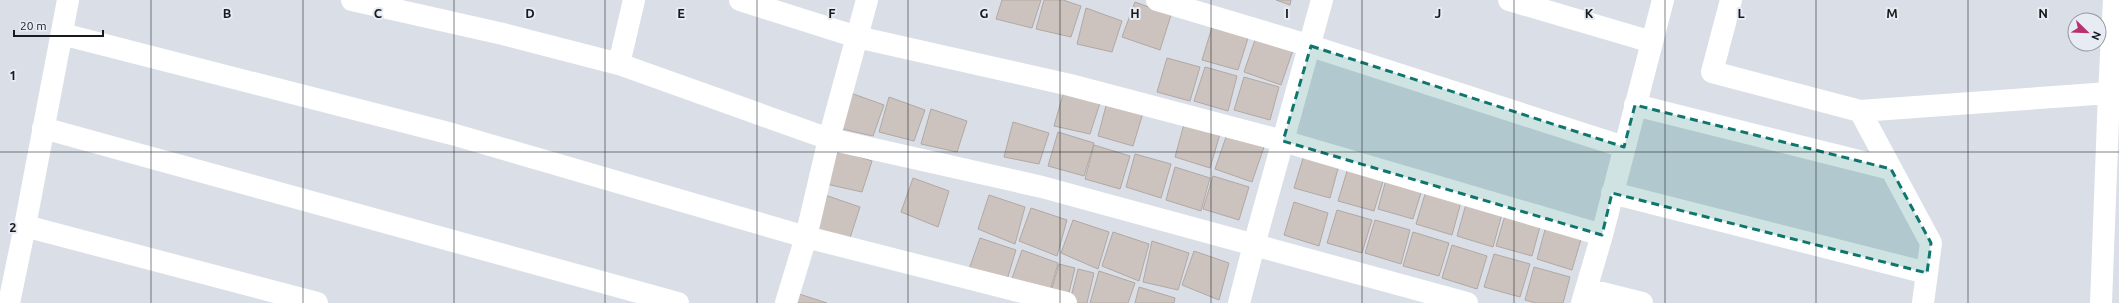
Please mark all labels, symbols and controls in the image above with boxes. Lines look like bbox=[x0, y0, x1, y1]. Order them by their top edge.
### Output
text: B bbox=[223, 6, 232, 20]
text: C bbox=[374, 6, 383, 20]
text: D bbox=[525, 6, 535, 20]
text: E bbox=[677, 6, 685, 20]
text: F bbox=[828, 6, 836, 20]
text: G bbox=[980, 6, 989, 20]
text: H bbox=[1130, 6, 1140, 20]
text: I bbox=[1285, 6, 1289, 20]
text: J bbox=[1435, 6, 1441, 20]
text: K bbox=[1585, 6, 1594, 20]
text: L bbox=[1737, 6, 1745, 20]
text: M bbox=[1886, 6, 1898, 20]
text: N bbox=[2038, 6, 2048, 20]
scale bar bbox=[14, 12, 103, 38]
north arrow bbox=[2067, 12, 2107, 52]
text: 20 m bbox=[20, 19, 47, 32]
text: N bbox=[2089, 30, 2103, 42]
text: 1 bbox=[9, 68, 17, 82]
text: 2 bbox=[9, 220, 17, 234]

